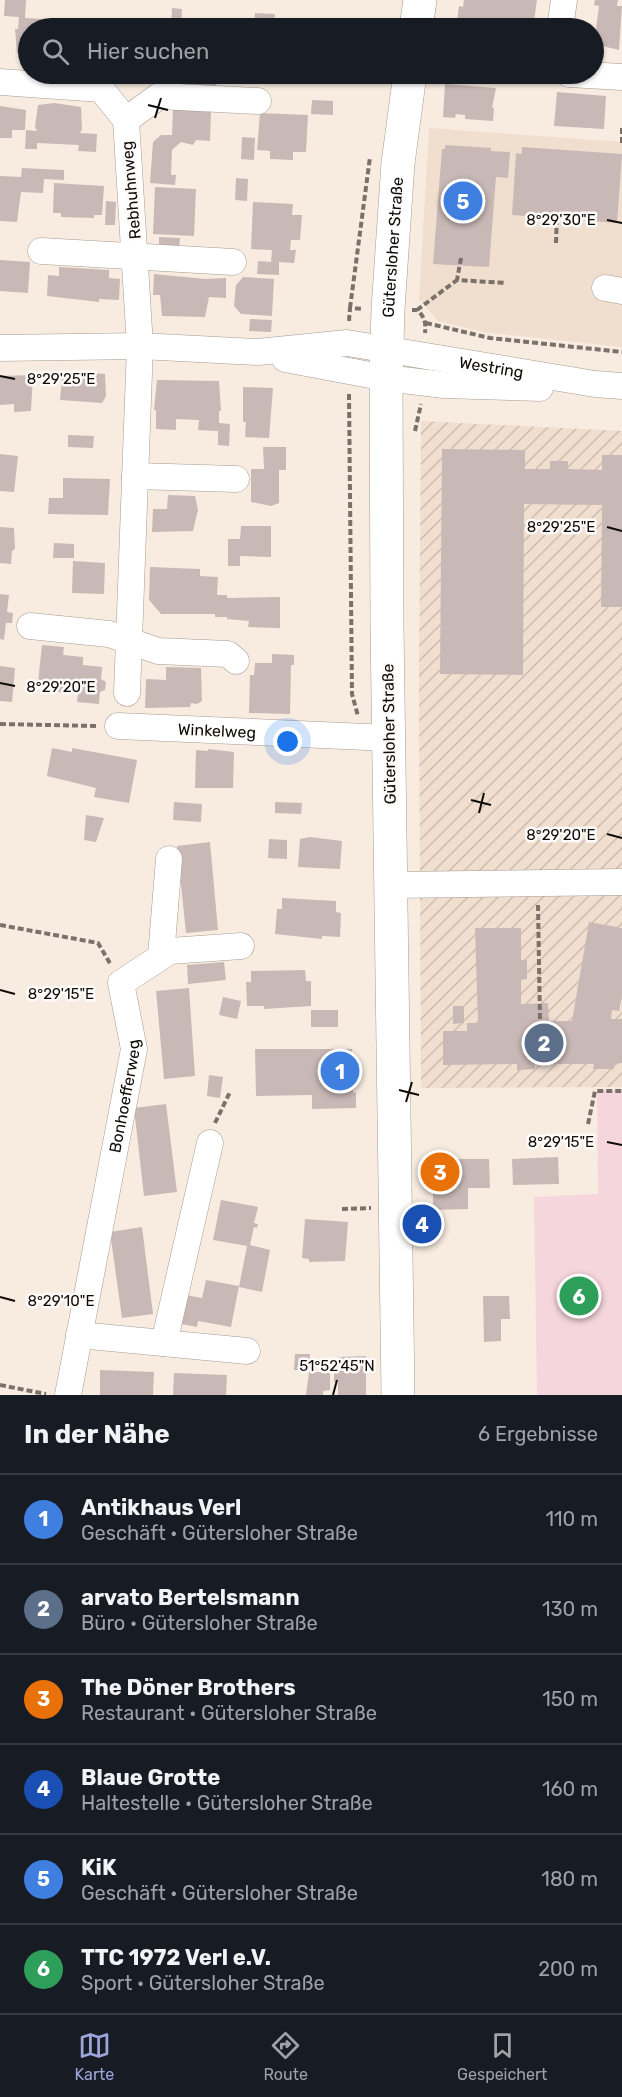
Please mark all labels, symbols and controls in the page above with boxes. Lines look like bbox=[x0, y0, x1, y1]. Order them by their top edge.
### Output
search box bbox=[18, 18, 604, 84]
icon: search bbox=[39, 35, 72, 68]
text: Hier suchen bbox=[87, 38, 209, 65]
street label: Rebhuhnweg bbox=[117, 140, 145, 240]
street label: Gütersloher Straße bbox=[378, 176, 407, 318]
pin: 5 bbox=[444, 178, 482, 224]
text: 8°29'30"E bbox=[526, 211, 596, 229]
street label: Westring bbox=[458, 352, 525, 382]
text: 8°29'25"E bbox=[27, 370, 95, 388]
text: 8°29'25"E bbox=[527, 518, 595, 536]
street label: Gütersloher Straße bbox=[378, 663, 400, 805]
text: 8°29'20"E bbox=[26, 678, 96, 696]
street label: Winkelweg bbox=[177, 719, 256, 742]
your location bbox=[273, 727, 302, 756]
text: 8°29'20"E bbox=[526, 826, 596, 844]
text: 8°29'15"E bbox=[28, 985, 94, 1003]
pin: 2 bbox=[524, 1020, 564, 1066]
street label: Bonhoefferweg bbox=[105, 1038, 143, 1154]
pin: 1 bbox=[320, 1048, 360, 1094]
text: 8°29'15"E bbox=[528, 1133, 594, 1151]
pin: 3 bbox=[420, 1150, 460, 1194]
pin: 4 bbox=[402, 1202, 442, 1246]
pin: 6 bbox=[560, 1274, 598, 1318]
text: 8°29'10"E bbox=[28, 1292, 94, 1310]
text: 51°52'45"N bbox=[299, 1357, 375, 1375]
text: In der Nähe bbox=[24, 1419, 170, 1450]
text: 6 Ergebnisse bbox=[478, 1422, 598, 1446]
text: Antikhaus Verl bbox=[81, 1494, 241, 1521]
text: 1 bbox=[39, 1507, 48, 1531]
text: 110 m bbox=[546, 1507, 598, 1531]
text: Geschäft · Gütersloher Straße bbox=[81, 1521, 358, 1545]
text: arvato Bertelsmann bbox=[81, 1584, 300, 1611]
text: 2 bbox=[37, 1597, 50, 1621]
text: 130 m bbox=[542, 1597, 598, 1621]
text: Büro · Gütersloher Straße bbox=[81, 1611, 318, 1635]
text: The Döner Brothers bbox=[81, 1674, 296, 1701]
text: 3 bbox=[37, 1687, 50, 1711]
text: 150 m bbox=[542, 1687, 598, 1711]
text: Restaurant · Gütersloher Straße bbox=[81, 1701, 377, 1725]
text: Blaue Grotte bbox=[81, 1764, 220, 1791]
text: 4 bbox=[37, 1777, 50, 1801]
text: 160 m bbox=[542, 1777, 598, 1801]
text: Haltestelle · Gütersloher Straße bbox=[81, 1791, 373, 1815]
text: KiK bbox=[81, 1854, 116, 1881]
text: 5 bbox=[37, 1867, 50, 1891]
text: 180 m bbox=[541, 1867, 598, 1891]
text: Geschäft · Gütersloher Straße bbox=[81, 1881, 358, 1905]
text: TTC 1972 Verl e.V. bbox=[81, 1944, 271, 1971]
text: 6 bbox=[37, 1957, 50, 1981]
text: 200 m bbox=[538, 1957, 598, 1981]
text: Sport · Gütersloher Straße bbox=[81, 1971, 325, 1995]
tab: Karte bbox=[75, 2029, 114, 2084]
tab: Route bbox=[263, 2029, 308, 2084]
tab: Gespeichert bbox=[457, 2029, 547, 2084]

